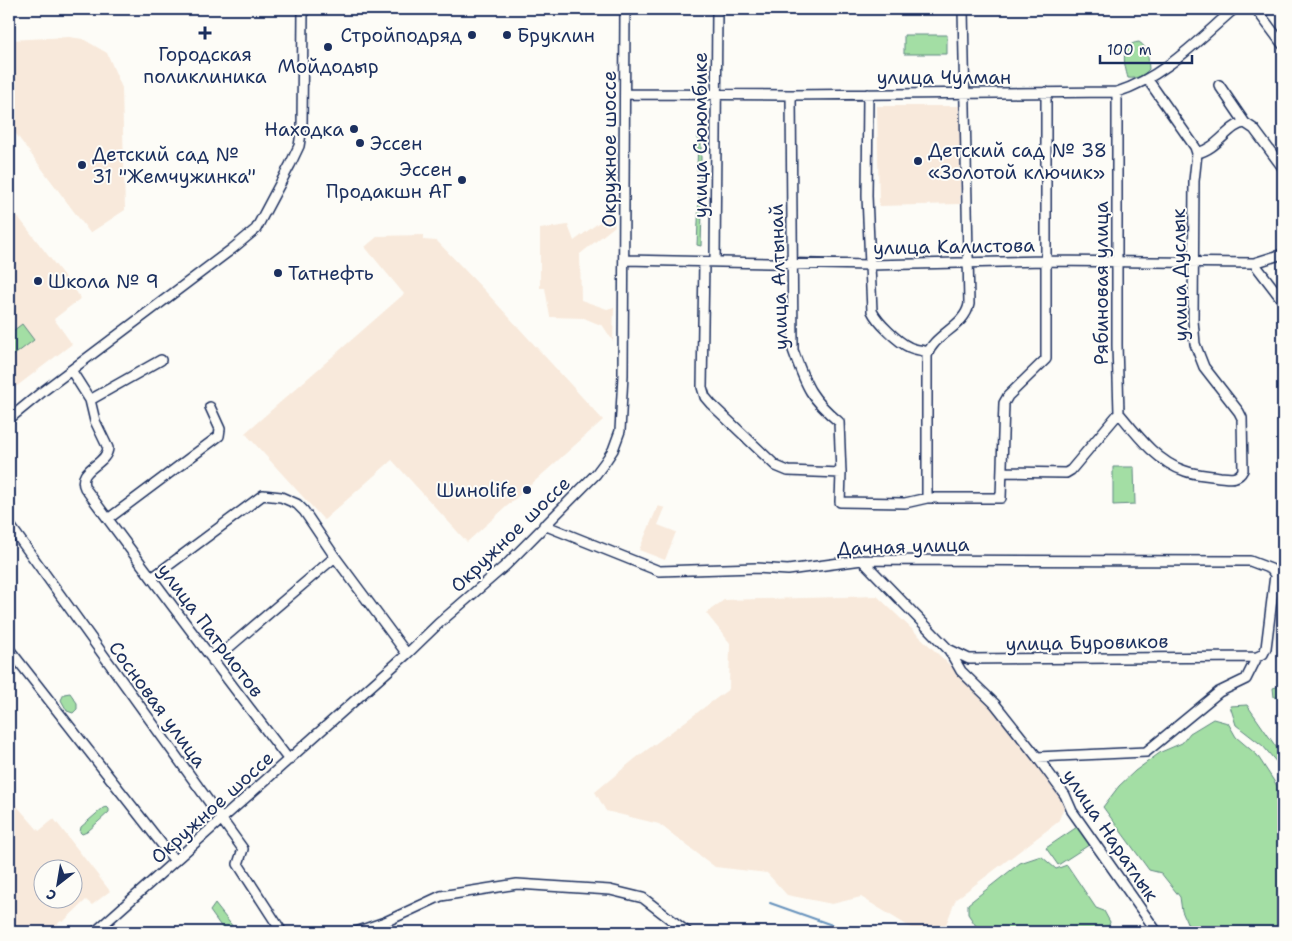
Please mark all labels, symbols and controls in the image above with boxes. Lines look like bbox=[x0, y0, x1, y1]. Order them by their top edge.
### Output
place label: Стройподряд bbox=[341, 23, 462, 48]
place label: Бруклин bbox=[517, 23, 595, 48]
marker: Городская поликлиника bbox=[198, 26, 212, 40]
marker: Стройподряд bbox=[466, 29, 478, 41]
marker: Бруклин bbox=[501, 29, 513, 41]
scale bar bbox=[1100, 32, 1192, 64]
text: 100 m bbox=[1107, 40, 1152, 60]
marker: Мойдодыр bbox=[322, 41, 334, 53]
place label: Городская поликлиника bbox=[143, 42, 267, 89]
street label: улица Сююмбике bbox=[688, 52, 713, 218]
place label: Мойдодыр bbox=[277, 54, 379, 79]
street label: улица Чулман bbox=[877, 65, 1011, 90]
street label: Окружное шоссе bbox=[597, 70, 622, 228]
place label: Находка bbox=[264, 117, 344, 142]
marker: Находка bbox=[348, 123, 360, 135]
place label: Эссен bbox=[370, 131, 422, 156]
marker: Эссен bbox=[354, 137, 366, 149]
place label: Детский сад № 38 «Золотой ключик» bbox=[928, 138, 1107, 185]
place label: Детский сад № 31 "Жемчужинка" bbox=[92, 142, 256, 189]
marker: Детский сад № 38 «Золотой ключик» bbox=[912, 155, 924, 167]
place label: Эссен Продакшн АГ bbox=[326, 157, 453, 204]
marker: Детский сад № 31 "Жемчужинка" bbox=[76, 159, 88, 171]
marker: Эссен Продакшн АГ bbox=[456, 174, 468, 186]
street label: Рябиновая улица bbox=[1089, 201, 1114, 365]
street label: улица Алтынай bbox=[763, 203, 794, 350]
street label: улица Дуслык bbox=[1166, 208, 1193, 342]
street label: улица Калистова bbox=[873, 233, 1035, 260]
place label: Татнефть bbox=[288, 261, 374, 286]
marker: Татнефть bbox=[272, 267, 284, 279]
place label: Школа № 9 bbox=[48, 269, 159, 294]
marker: Школа № 9 bbox=[32, 275, 44, 287]
street label: Окружное шоссе bbox=[445, 471, 576, 598]
place label: Шиноlife bbox=[436, 478, 517, 503]
marker: Шиноlife bbox=[521, 484, 533, 496]
street label: Дачная улица bbox=[836, 532, 970, 561]
street label: улица Патриотов bbox=[152, 558, 269, 702]
street label: улица Буровиков bbox=[1005, 629, 1169, 656]
street label: Сосновая улица bbox=[103, 636, 212, 773]
street label: Окружное шоссе bbox=[146, 746, 279, 869]
street label: улица Наратлык bbox=[1057, 764, 1164, 906]
north arrow bbox=[32, 858, 82, 908]
text: С bbox=[43, 885, 60, 905]

